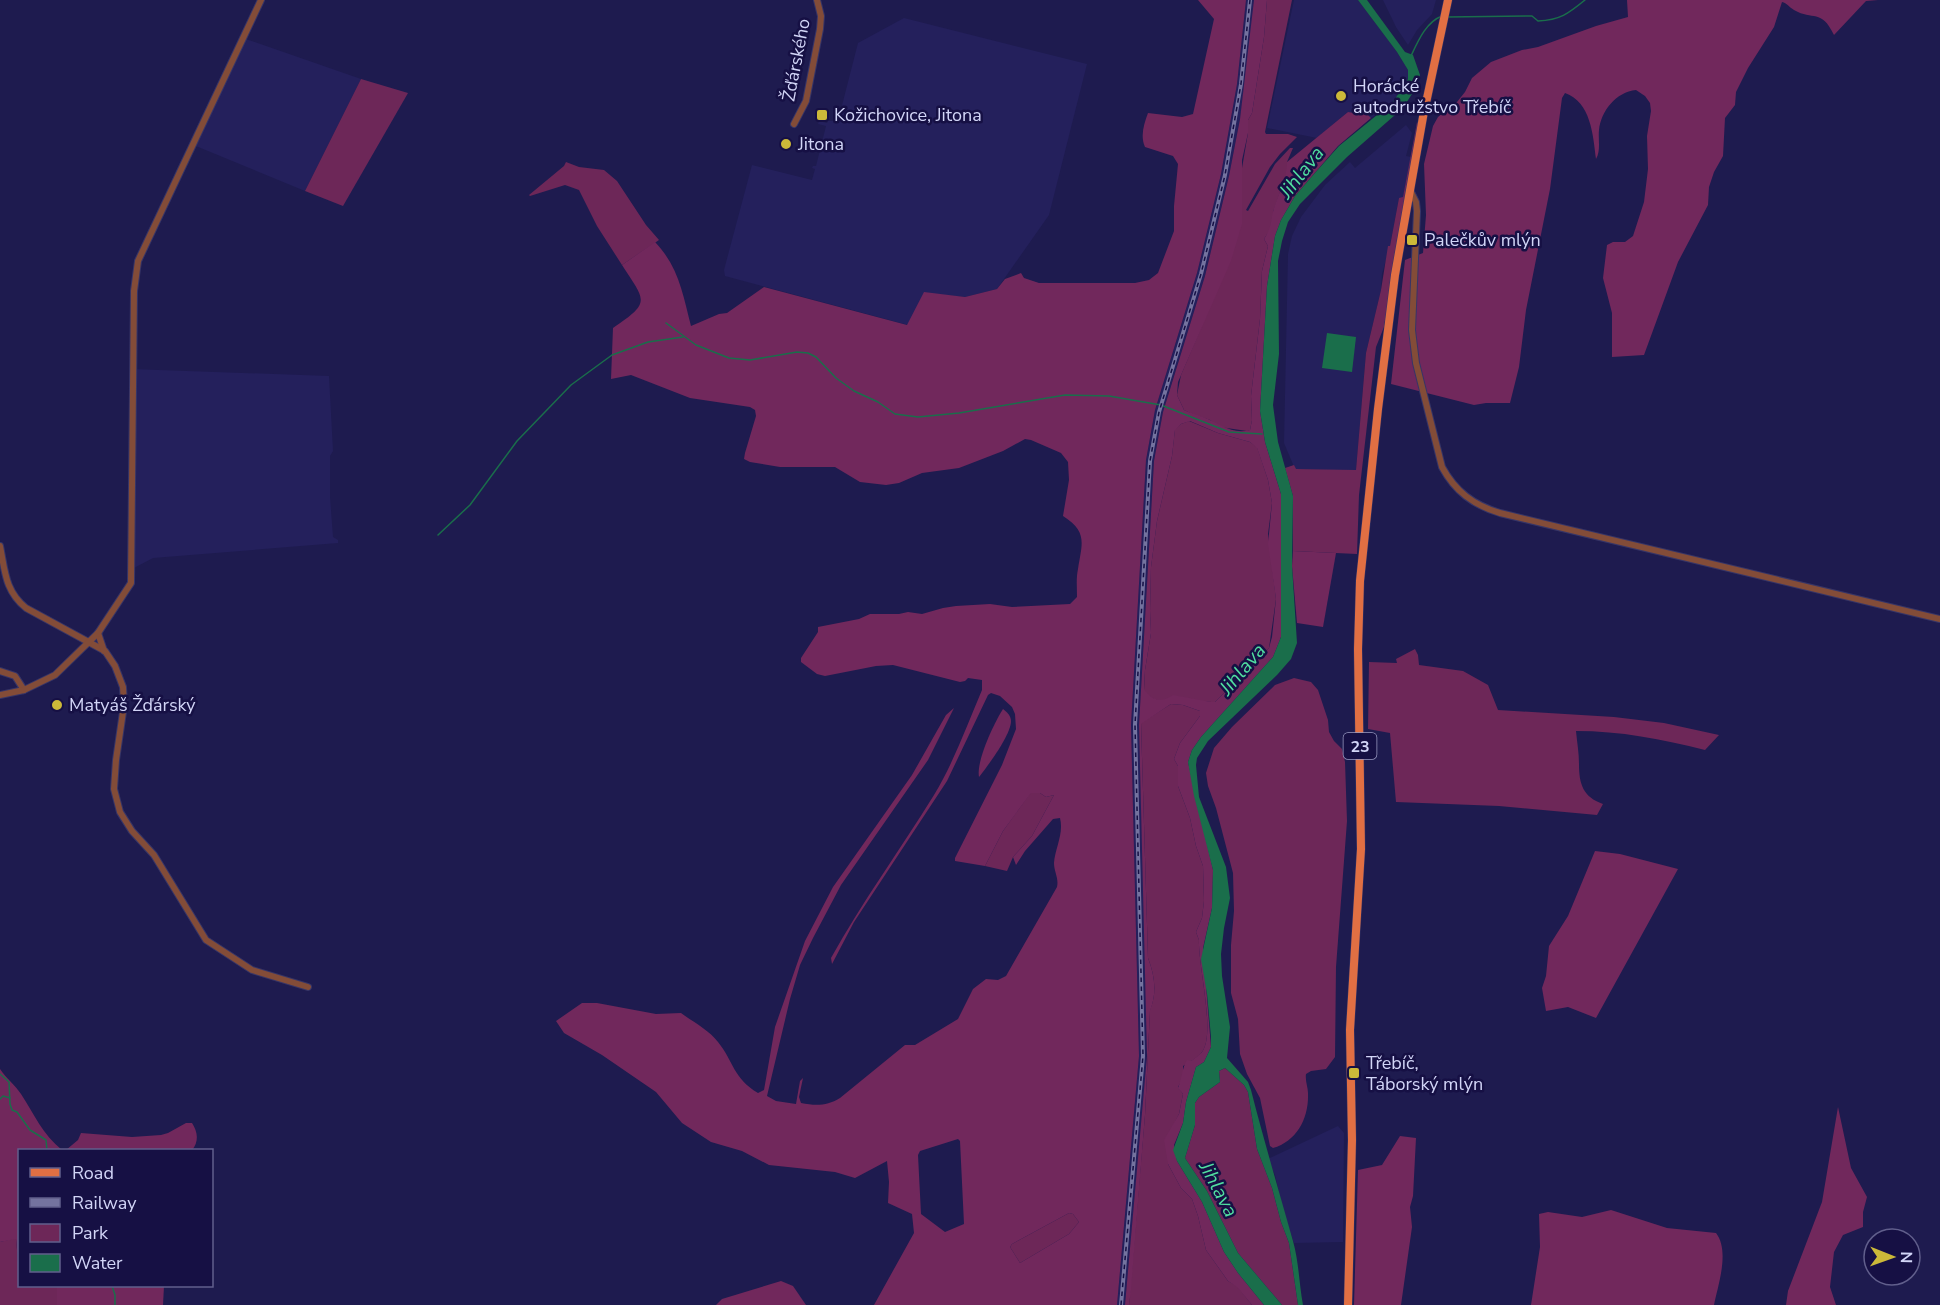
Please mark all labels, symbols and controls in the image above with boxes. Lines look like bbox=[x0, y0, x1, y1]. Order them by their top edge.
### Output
street label: Žďárského bbox=[776, 16, 816, 104]
place label: Horácké autodružstvo Třebíč bbox=[1353, 74, 1511, 119]
marker: Horácké autodružstvo Třebíč bbox=[1334, 89, 1348, 103]
place label: Kožichovice, Jitona bbox=[834, 103, 982, 127]
marker: Kožichovice, Jitona bbox=[815, 108, 829, 122]
place label: Jitona bbox=[797, 132, 844, 156]
marker: Jitona bbox=[779, 137, 793, 151]
water label: Jihlava bbox=[1272, 141, 1330, 205]
place label: Palečkův mlýn bbox=[1424, 228, 1541, 252]
marker: Palečkův mlýn bbox=[1405, 233, 1419, 247]
water label: Jihlava bbox=[1212, 638, 1272, 702]
place label: Matyáš Žďárský bbox=[69, 693, 196, 717]
marker: Matyáš Žďárský bbox=[50, 698, 64, 712]
road number: 23 bbox=[1344, 733, 1376, 759]
place label: Třebíč, Táborský mlýn bbox=[1366, 1051, 1483, 1096]
marker: Třebíč, Táborský mlýn bbox=[1347, 1066, 1361, 1080]
legend bbox=[18, 1149, 213, 1287]
water label: Jihlava bbox=[1192, 1156, 1244, 1222]
text: Road bbox=[72, 1161, 114, 1185]
text: Railway bbox=[72, 1191, 137, 1215]
text: Park bbox=[72, 1221, 109, 1245]
north arrow bbox=[1862, 1227, 1922, 1287]
text: Water bbox=[72, 1251, 123, 1275]
text: N bbox=[1895, 1251, 1917, 1263]

